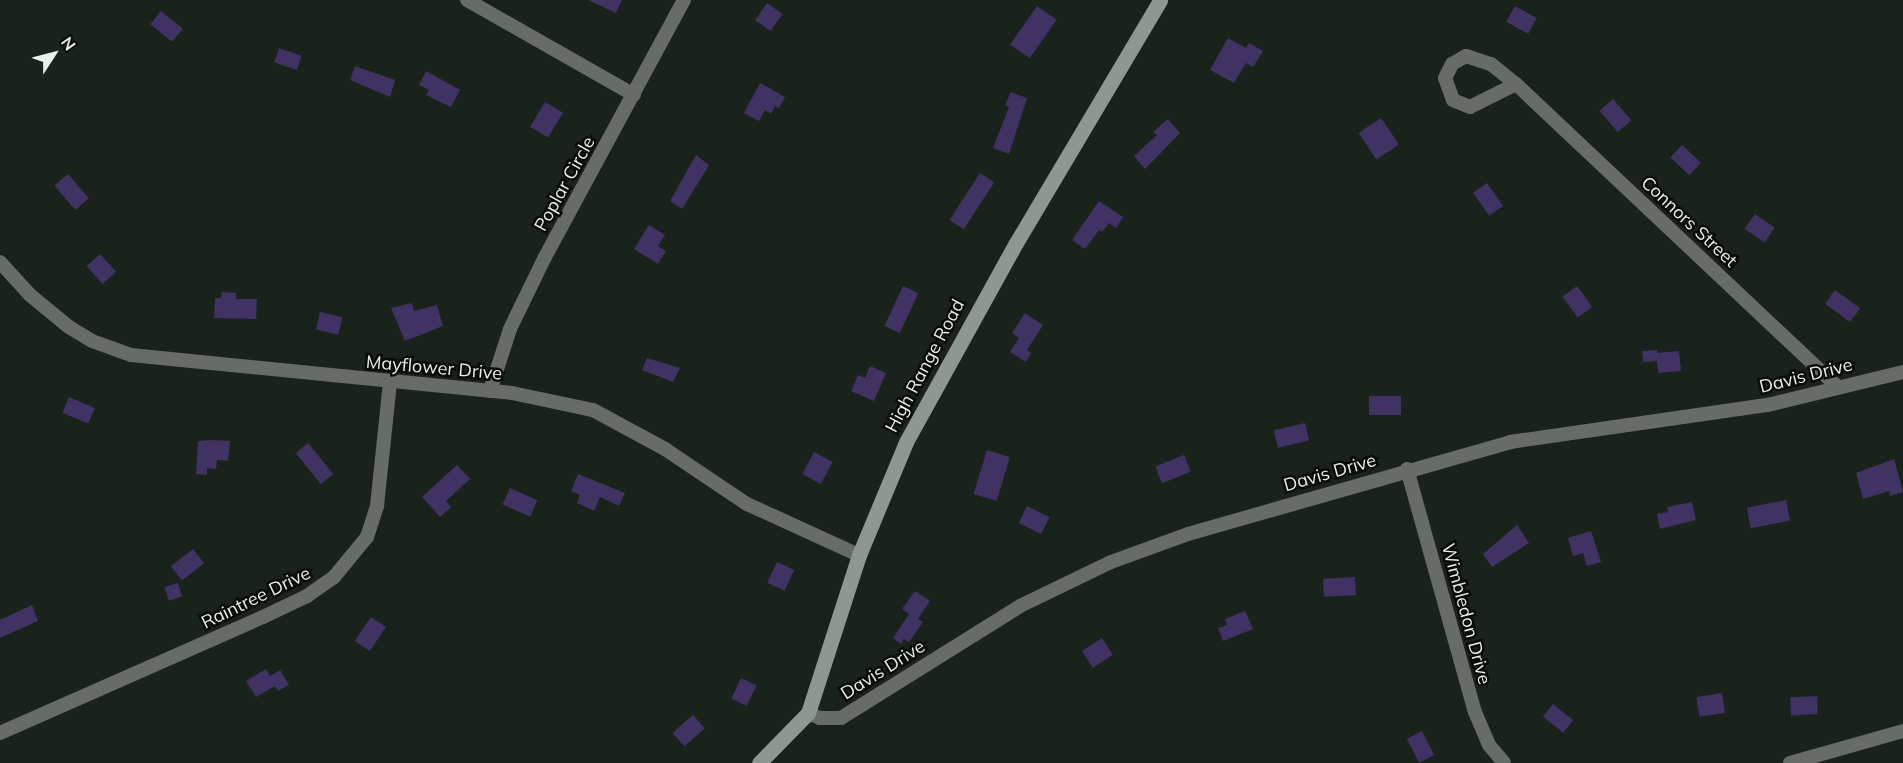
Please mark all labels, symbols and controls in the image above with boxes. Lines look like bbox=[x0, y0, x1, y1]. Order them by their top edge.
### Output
north arrow bbox=[24, 24, 84, 84]
text: N bbox=[57, 33, 80, 54]
street label: Poplar Circle bbox=[530, 133, 600, 235]
street label: Connors Street bbox=[1637, 172, 1741, 272]
street label: High Range Road bbox=[881, 296, 969, 436]
street label: Mayflower Drive bbox=[365, 351, 503, 385]
street label: Davis Drive bbox=[1757, 354, 1855, 398]
street label: Davis Drive bbox=[1281, 450, 1379, 496]
street label: Wimbledon Drive bbox=[1437, 541, 1495, 687]
street label: Raintree Drive bbox=[198, 562, 314, 634]
street label: Davis Drive bbox=[837, 636, 929, 704]

